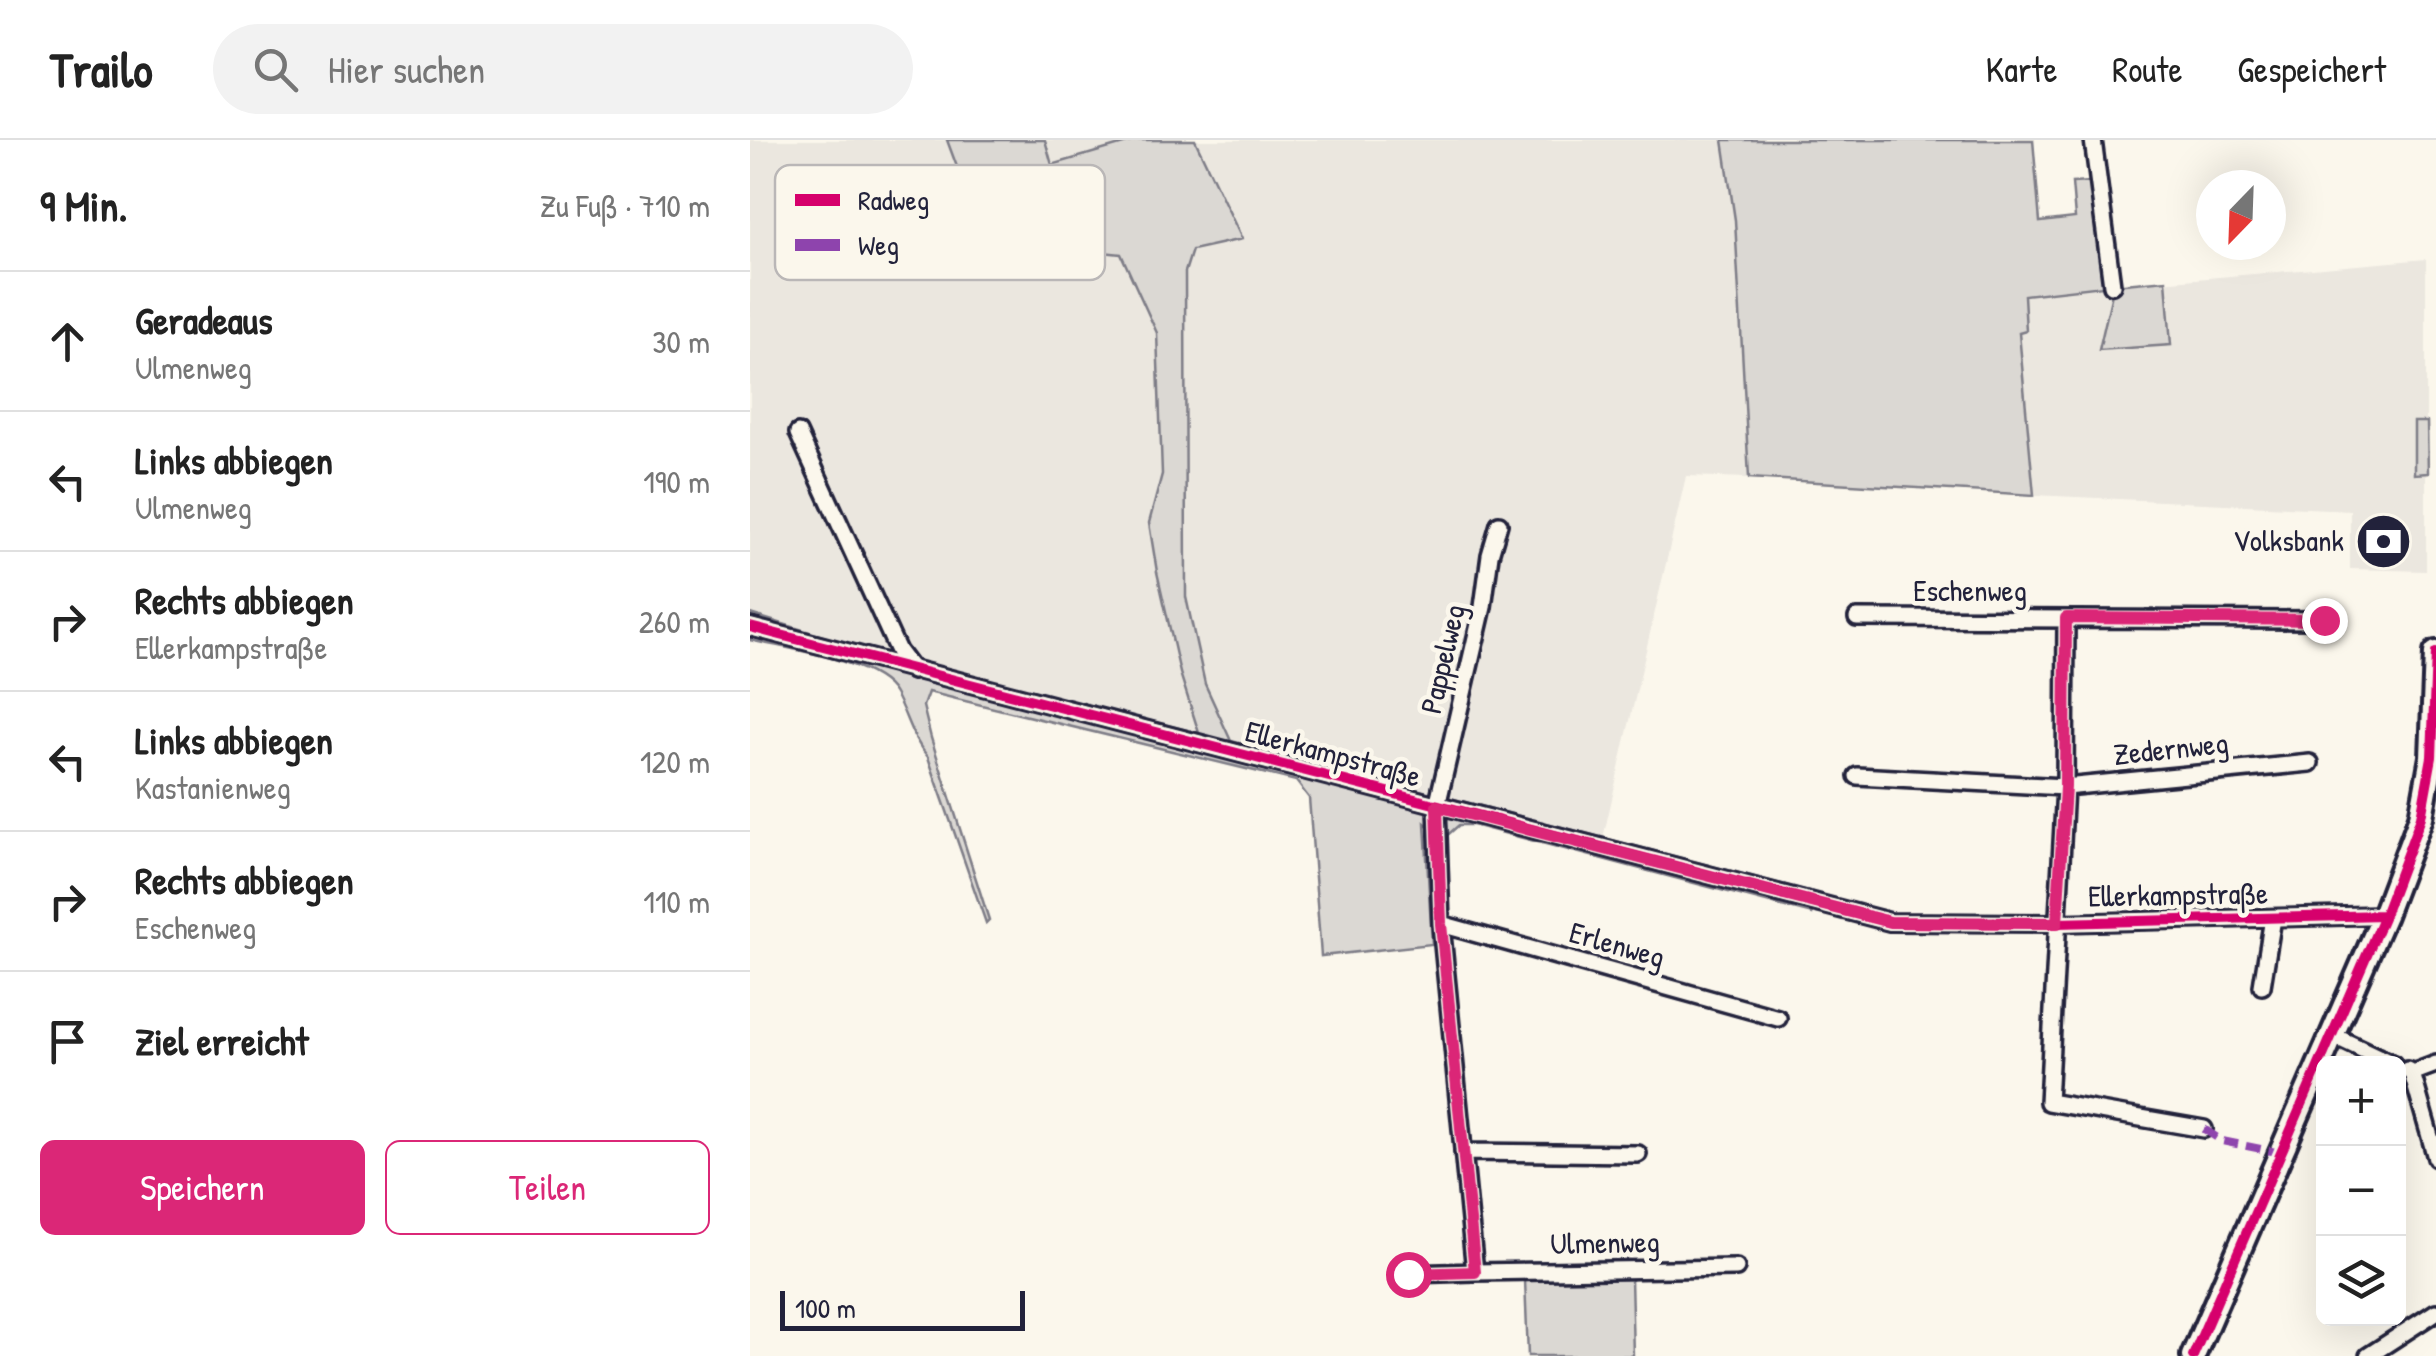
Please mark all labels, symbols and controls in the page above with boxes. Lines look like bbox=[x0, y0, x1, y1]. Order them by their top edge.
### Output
search box bbox=[213, 24, 913, 114]
text: Trailo bbox=[50, 37, 153, 102]
icon: search bbox=[248, 42, 303, 97]
text: Hier suchen bbox=[328, 43, 485, 95]
text: Karte bbox=[1986, 46, 2057, 93]
text: Route bbox=[2112, 46, 2182, 93]
text: Gespeichert bbox=[2237, 46, 2386, 93]
legend bbox=[775, 165, 1105, 280]
north arrow bbox=[2196, 170, 2286, 260]
text: 9 Min. bbox=[40, 177, 127, 234]
text: Radweg bbox=[858, 181, 929, 219]
text: Zu Fuß · 710 m bbox=[540, 184, 710, 227]
text: Weg bbox=[858, 226, 899, 264]
text: Geradeaus bbox=[135, 294, 273, 346]
icon: ahead bbox=[40, 314, 95, 369]
text: 30 m bbox=[652, 320, 710, 363]
text: Ulmenweg bbox=[135, 346, 252, 389]
text: Links abbiegen bbox=[135, 434, 333, 486]
icon: left bbox=[40, 454, 95, 509]
text: 190 m bbox=[643, 460, 710, 503]
text: Ulmenweg bbox=[135, 486, 252, 529]
bank icon: Volksbank bbox=[2353, 511, 2413, 571]
place label: Volksbank bbox=[2233, 520, 2344, 560]
street label: Eschenweg bbox=[1913, 570, 2027, 610]
text: Rechts abbiegen bbox=[135, 574, 354, 626]
icon: right bbox=[40, 594, 95, 649]
route end bbox=[2302, 598, 2348, 644]
text: 260 m bbox=[639, 600, 710, 643]
street label: Pappelweg bbox=[1410, 600, 1474, 717]
text: Ellerkampstraße bbox=[135, 626, 327, 669]
street label: Ellerkampstraße bbox=[1241, 710, 1425, 796]
text: Links abbiegen bbox=[135, 714, 333, 766]
street label: Zedernweg bbox=[2112, 722, 2230, 774]
icon: left bbox=[40, 734, 95, 789]
text: 120 m bbox=[640, 740, 710, 783]
text: Kastanienweg bbox=[135, 766, 291, 809]
text: Rechts abbiegen bbox=[135, 854, 354, 906]
street label: Ellerkampstraße bbox=[2088, 872, 2268, 916]
icon: right bbox=[40, 874, 95, 929]
text: 110 m bbox=[643, 880, 710, 923]
text: Eschenweg bbox=[135, 906, 256, 949]
street label: Erlenweg bbox=[1565, 911, 1670, 977]
icon: arrive bbox=[40, 1014, 95, 1069]
text: Ziel erreicht bbox=[135, 1015, 309, 1067]
map controls bbox=[2316, 1056, 2406, 1326]
button: + bbox=[2316, 1056, 2406, 1146]
button: Speichern bbox=[40, 1140, 365, 1235]
button: Teilen bbox=[385, 1140, 710, 1235]
button: − bbox=[2316, 1146, 2406, 1236]
street label: Ulmenweg bbox=[1550, 1221, 1660, 1263]
button: layers bbox=[2316, 1236, 2406, 1326]
route start bbox=[1386, 1252, 1432, 1298]
scale bar bbox=[780, 1286, 1025, 1330]
text: 100 m bbox=[795, 1289, 856, 1327]

